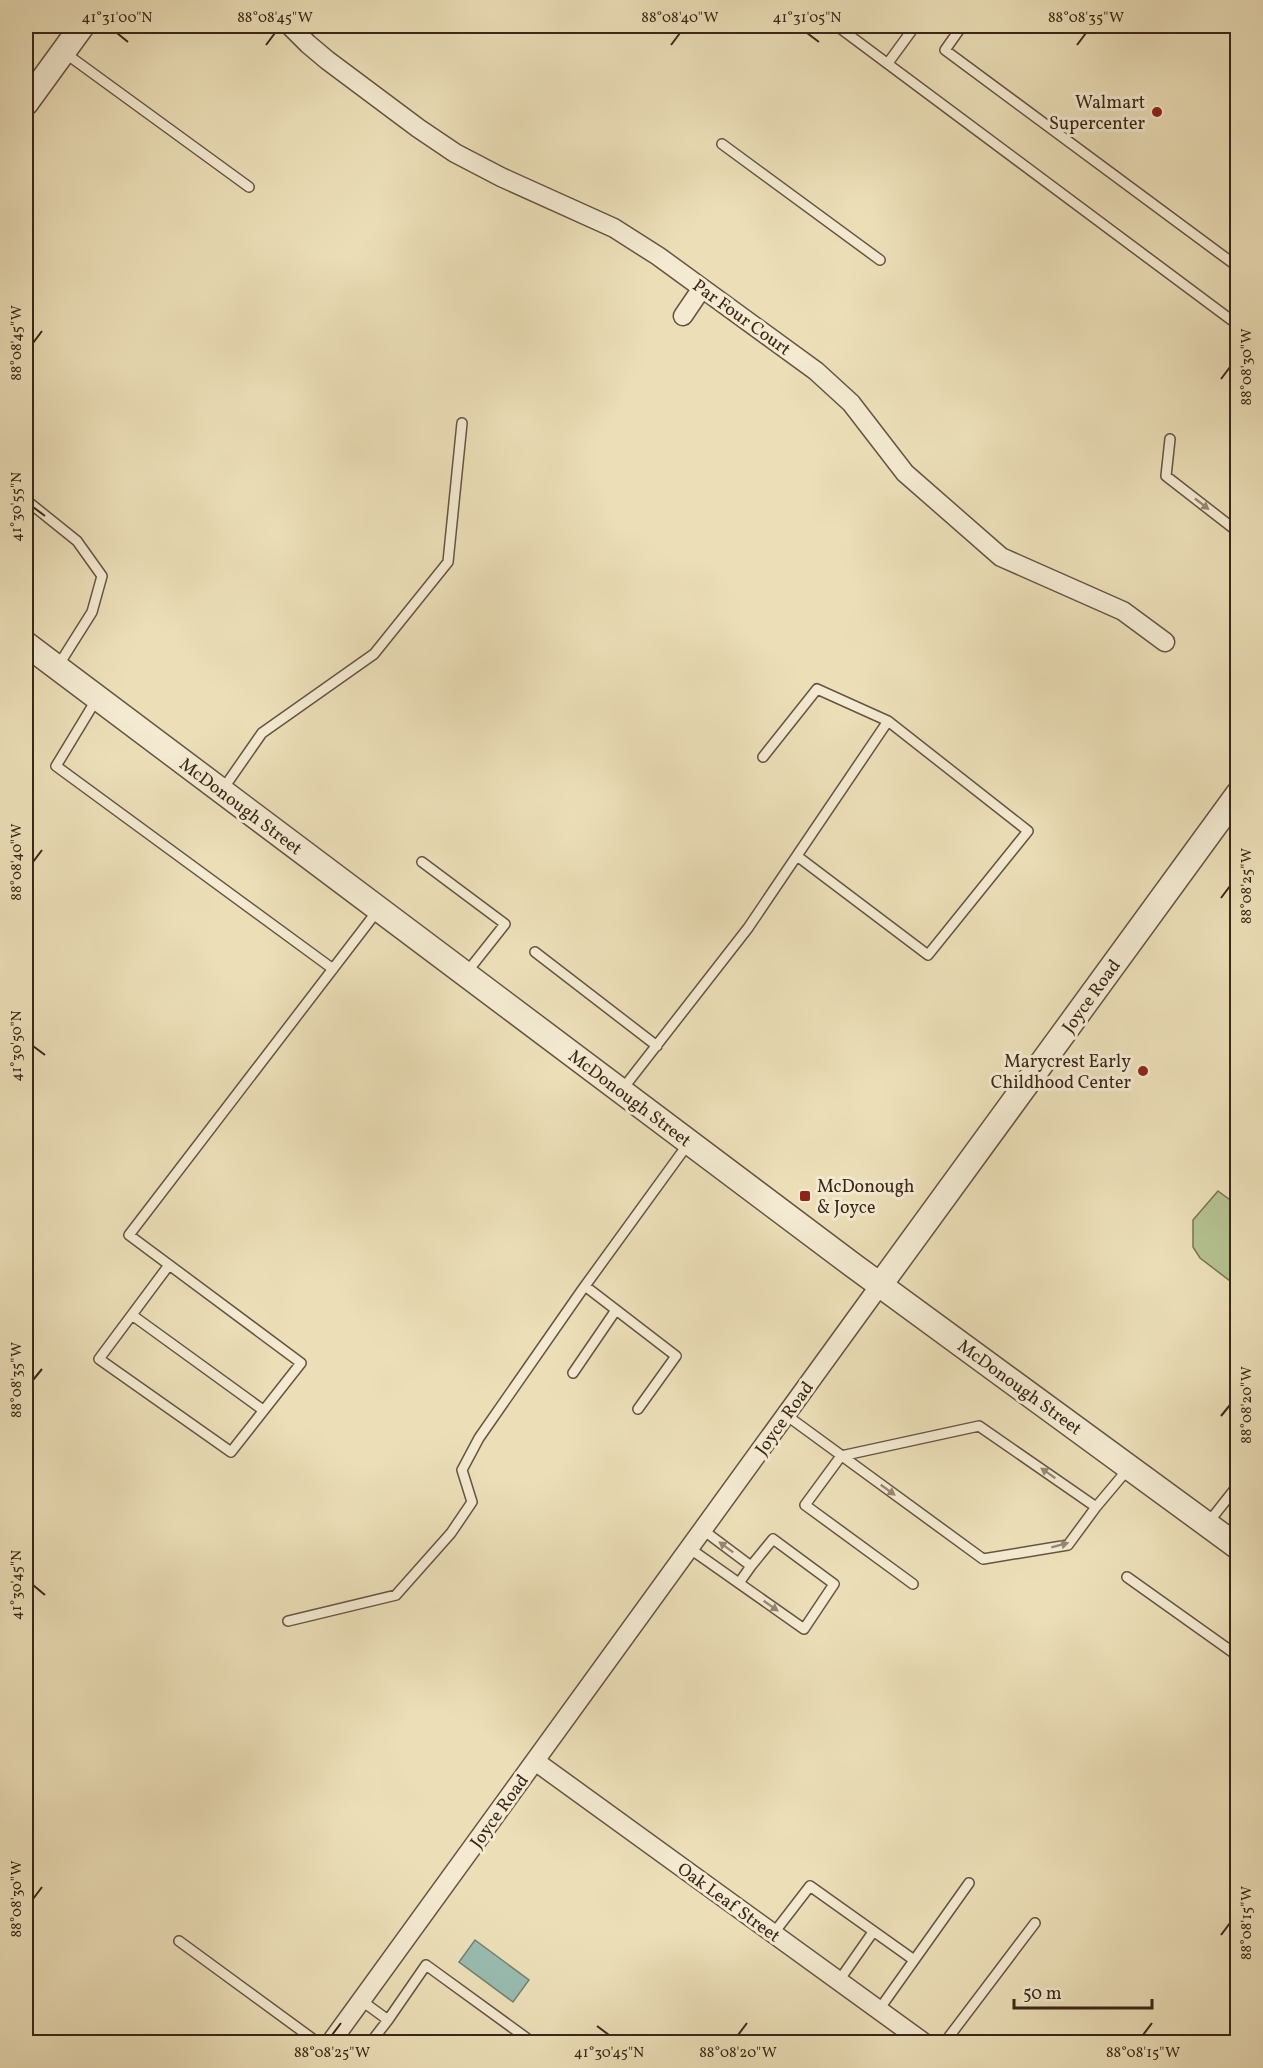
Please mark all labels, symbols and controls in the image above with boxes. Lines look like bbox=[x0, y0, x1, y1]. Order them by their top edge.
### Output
text: 41°31'00"N bbox=[82, 8, 152, 29]
text: 88°08'45"W bbox=[237, 8, 313, 29]
text: 88°08'40"W bbox=[641, 8, 719, 29]
text: 41°31'05"N bbox=[773, 8, 841, 29]
text: 88°08'35"W bbox=[1048, 8, 1124, 29]
place label: Walmart Supercenter bbox=[1049, 91, 1145, 137]
marker: Walmart Supercenter bbox=[1150, 105, 1164, 119]
street label: Par Four Court bbox=[687, 274, 795, 362]
text: 88°08'45"W bbox=[7, 305, 28, 381]
text: 88°08'30"W bbox=[1237, 328, 1258, 406]
text: 41°30'55"N bbox=[7, 472, 28, 542]
one-way arrow bbox=[1194, 497, 1210, 510]
street label: McDonough Street bbox=[173, 753, 307, 862]
text: 88°08'40"W bbox=[7, 823, 28, 901]
text: 88°08'25"W bbox=[1237, 848, 1258, 924]
street label: Joyce Road bbox=[1057, 955, 1128, 1039]
text: 41°30'50"N bbox=[7, 1010, 28, 1082]
street label: McDonough Street bbox=[562, 1045, 696, 1154]
place label: Marycrest Early Childhood Center bbox=[991, 1050, 1131, 1096]
marker: Marycrest Early Childhood Center bbox=[1136, 1064, 1150, 1078]
place label: McDonough & Joyce bbox=[817, 1175, 915, 1221]
marker: McDonough & Joyce bbox=[798, 1189, 812, 1203]
street label: McDonough Street bbox=[952, 1335, 1086, 1442]
text: 88°08'35"W bbox=[7, 1342, 28, 1418]
text: 88°08'20"W bbox=[1237, 1366, 1258, 1444]
street label: Joyce Road bbox=[750, 1377, 821, 1461]
one-way arrow bbox=[1040, 1467, 1056, 1479]
one-way arrow bbox=[880, 1484, 896, 1496]
one-way arrow bbox=[1050, 1540, 1069, 1550]
one-way arrow bbox=[718, 1541, 734, 1553]
text: 41°30'45"N bbox=[7, 1550, 28, 1620]
one-way arrow bbox=[763, 1600, 779, 1612]
street label: Joyce Road bbox=[465, 1770, 536, 1854]
street label: Oak Leaf Street bbox=[671, 1857, 785, 1949]
text: 88°08'30"W bbox=[7, 1860, 28, 1938]
text: 88°08'15"W bbox=[1237, 1886, 1258, 1960]
scale bar bbox=[1014, 1972, 1152, 2010]
text: 50 m bbox=[1023, 1982, 1062, 2007]
text: 88°08'25"W bbox=[294, 2043, 370, 2064]
text: 41°30'45"N bbox=[574, 2043, 644, 2064]
text: 88°08'20"W bbox=[699, 2043, 777, 2064]
text: 88°08'15"W bbox=[1106, 2043, 1180, 2064]

